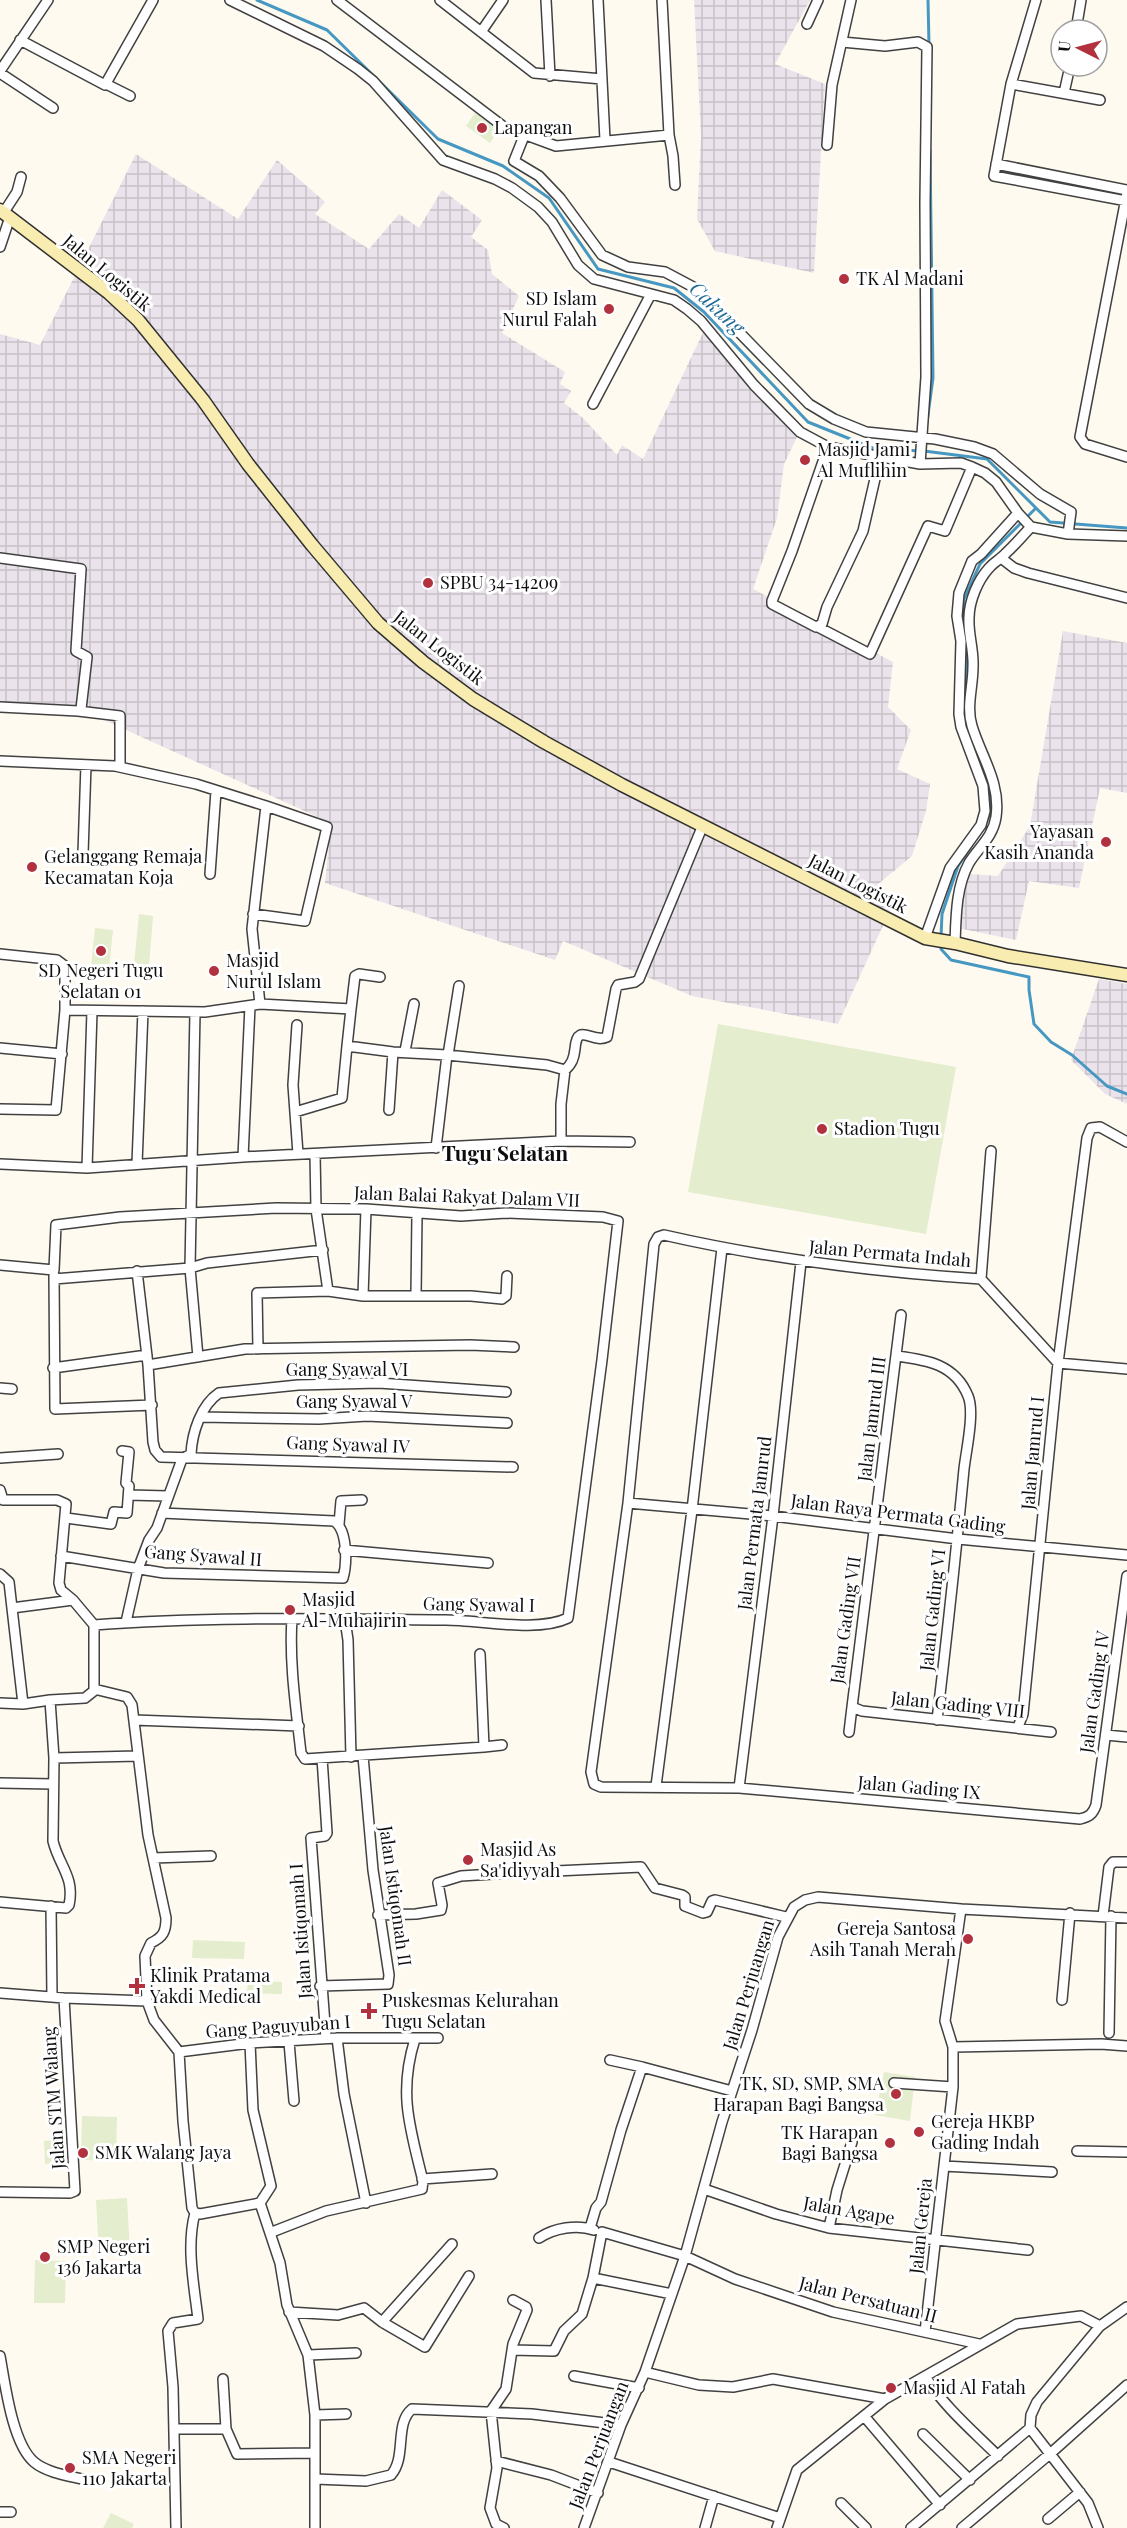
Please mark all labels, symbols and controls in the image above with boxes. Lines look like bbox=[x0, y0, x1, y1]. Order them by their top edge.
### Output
north arrow bbox=[1049, 18, 1109, 78]
text: U bbox=[1053, 40, 1075, 53]
place label: Lapangan bbox=[494, 115, 573, 139]
marker: Lapangan bbox=[475, 121, 489, 135]
street label: Jalan Logistik bbox=[58, 227, 157, 316]
place label: TK Al Madani bbox=[856, 266, 964, 290]
marker: TK Al Madani bbox=[837, 272, 851, 286]
water label: Cakung bbox=[685, 274, 753, 341]
place label: SD Islam Nurul Falah bbox=[502, 286, 597, 331]
marker: SD Islam Nurul Falah bbox=[602, 302, 616, 316]
place label: Masjid Jami Al Muflihin bbox=[816, 437, 910, 482]
marker: Masjid Jami Al Muflihin bbox=[798, 453, 812, 467]
place label: SPBU 34-14209 bbox=[440, 570, 558, 594]
marker: SPBU 34-14209 bbox=[421, 576, 435, 590]
street label: Jalan Logistik bbox=[389, 604, 490, 690]
place label: Yayasan Kasih Ananda bbox=[984, 819, 1094, 864]
marker: Yayasan Kasih Ananda bbox=[1099, 835, 1113, 849]
place label: Gelanggang Remaja Kecamatan Koja bbox=[44, 844, 202, 889]
street label: Jalan Logistik bbox=[804, 847, 912, 918]
marker: Gelanggang Remaja Kecamatan Koja bbox=[25, 860, 39, 874]
marker: SD Negeri Tugu Selatan 01 bbox=[94, 944, 108, 958]
place label: Masjid Nurul Islam bbox=[226, 948, 321, 993]
place label: SD Negeri Tugu Selatan 01 bbox=[39, 958, 164, 1003]
marker: Masjid Nurul Islam bbox=[207, 964, 221, 978]
place label: Stadion Tugu bbox=[834, 1116, 940, 1140]
marker: Stadion Tugu bbox=[815, 1122, 829, 1136]
district label: Tugu Selatan bbox=[442, 1138, 568, 1166]
street label: Jalan Balai Rakyat Dalam VII bbox=[353, 1180, 581, 1212]
street label: Jalan Permata Indah bbox=[807, 1234, 973, 1272]
street label: Jalan Jamrud III bbox=[851, 1355, 891, 1484]
street label: Gang Syawal VI bbox=[286, 1357, 408, 1381]
street label: Gang Syawal V bbox=[296, 1389, 413, 1413]
street label: Jalan Jamrud I bbox=[1015, 1395, 1049, 1512]
street label: Gang Syawal IV bbox=[286, 1430, 411, 1458]
street label: Jalan Permata Jamrud bbox=[731, 1434, 777, 1612]
street label: Jalan Raya Permata Gading bbox=[789, 1488, 1007, 1538]
street label: Gang Syawal II bbox=[143, 1539, 263, 1571]
street label: Jalan Gading VI bbox=[914, 1548, 950, 1673]
street label: Jalan Gading VII bbox=[824, 1555, 866, 1686]
place label: Masjid Al-Muhajirin bbox=[301, 1587, 407, 1632]
street label: Gang Syawal I bbox=[423, 1591, 535, 1617]
marker: Masjid Al-Muhajirin bbox=[283, 1603, 297, 1617]
street label: Jalan Gading IV bbox=[1073, 1629, 1115, 1755]
street label: Jalan Gading VIII bbox=[889, 1685, 1026, 1723]
street label: Jalan Gading IX bbox=[856, 1770, 982, 1804]
street label: Jalan Istiqomah II bbox=[374, 1823, 418, 1968]
place label: Masjid As Sa'idiyyah bbox=[480, 1837, 561, 1882]
marker: Masjid As Sa'idiyyah bbox=[461, 1853, 475, 1867]
street label: Jalan Istiqomah I bbox=[283, 1863, 317, 2001]
street label: Jalan Perjuangan bbox=[717, 1916, 779, 2054]
place label: Gereja Santosa Asih Tanah Merah bbox=[809, 1916, 956, 1961]
marker: Gereja Santosa Asih Tanah Merah bbox=[961, 1932, 975, 1946]
place label: Klinik Pratama Yakdi Medical bbox=[149, 1963, 270, 2008]
marker: Klinik Pratama Yakdi Medical bbox=[128, 1977, 146, 1995]
place label: Puskesmas Kelurahan Tugu Selatan bbox=[382, 1988, 559, 2033]
marker: Puskesmas Kelurahan Tugu Selatan bbox=[360, 2002, 378, 2020]
street label: Gang Paguyuban I bbox=[205, 2009, 351, 2043]
street label: Jalan STM Walang bbox=[36, 2026, 70, 2171]
place label: TK, SD, SMP, SMA Harapan Bagi Bangsa bbox=[713, 2071, 885, 2116]
marker: TK, SD, SMP, SMA Harapan Bagi Bangsa bbox=[889, 2087, 903, 2101]
place label: Gereja HKBP Gading Indah bbox=[931, 2109, 1040, 2154]
place label: TK Harapan Bagi Bangsa bbox=[781, 2120, 878, 2165]
marker: Gereja HKBP Gading Indah bbox=[912, 2125, 926, 2139]
marker: TK Harapan Bagi Bangsa bbox=[883, 2136, 897, 2150]
place label: SMK Walang Jaya bbox=[95, 2140, 231, 2164]
marker: SMK Walang Jaya bbox=[76, 2146, 90, 2160]
street label: Jalan Gereja bbox=[903, 2177, 937, 2276]
street label: Jalan Agape bbox=[801, 2190, 897, 2230]
place label: SMP Negeri 136 Jakarta bbox=[57, 2234, 150, 2279]
marker: SMP Negeri 136 Jakarta bbox=[38, 2250, 52, 2264]
street label: Jalan Persatuan II bbox=[796, 2270, 940, 2328]
place label: Masjid Al Fatah bbox=[903, 2375, 1026, 2399]
street label: Jalan Perjuangan bbox=[562, 2377, 634, 2513]
marker: Masjid Al Fatah bbox=[884, 2381, 898, 2395]
place label: SMA Negeri 110 Jakarta bbox=[82, 2445, 176, 2490]
marker: SMA Negeri 110 Jakarta bbox=[63, 2461, 77, 2475]

